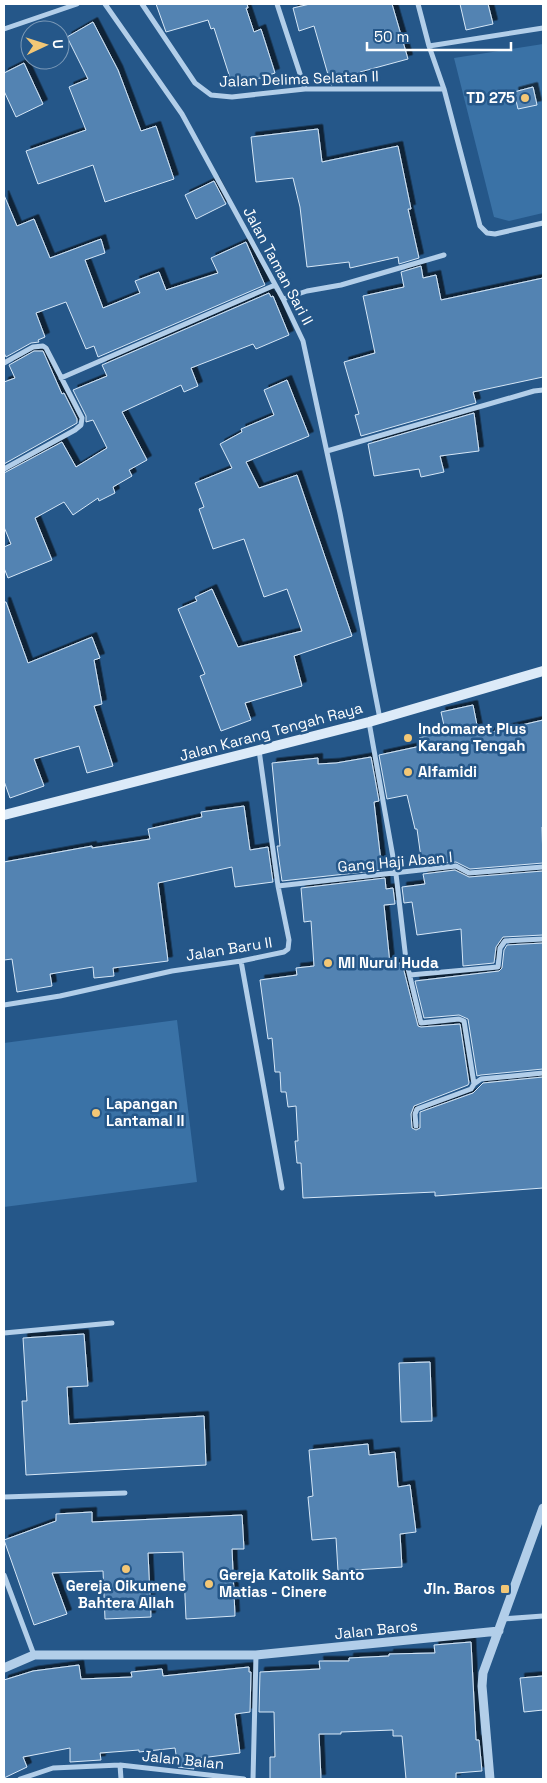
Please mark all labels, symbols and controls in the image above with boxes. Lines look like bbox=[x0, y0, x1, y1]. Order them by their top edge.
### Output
north arrow bbox=[20, 20, 70, 70]
scale bar bbox=[367, 20, 511, 52]
text: 50 m bbox=[374, 27, 409, 46]
text: U bbox=[49, 39, 67, 49]
street label: Jalan Delima Selatan II bbox=[219, 66, 379, 91]
place label: TD 275 bbox=[466, 88, 515, 107]
marker: TD 275 bbox=[519, 92, 531, 104]
street label: Jalan Taman Sari II bbox=[239, 203, 318, 328]
street label: Jalan Karang Tengah Raya bbox=[177, 698, 365, 765]
place label: Indomaret Plus Karang Tengah bbox=[418, 719, 526, 755]
marker: Indomaret Plus Karang Tengah bbox=[402, 732, 414, 744]
place label: Alfamidi bbox=[418, 762, 477, 781]
marker: Alfamidi bbox=[402, 766, 414, 778]
street label: Gang Haji Aban I bbox=[337, 847, 453, 876]
street label: Jalan Baru II bbox=[184, 932, 273, 965]
place label: MI Nurul Huda bbox=[338, 953, 439, 972]
marker: MI Nurul Huda bbox=[322, 957, 334, 969]
place label: Lapangan Lantamal II bbox=[106, 1094, 185, 1130]
marker: Lapangan Lantamal II bbox=[90, 1107, 102, 1119]
marker: Gereja Oikumene Bahtera Allah bbox=[120, 1563, 132, 1575]
place label: Gereja Katolik Santo Matias - Cinere bbox=[219, 1565, 364, 1601]
place label: Gereja Oikumene Bahtera Allah bbox=[66, 1576, 187, 1612]
marker: Gereja Katolik Santo Matias - Cinere bbox=[203, 1578, 215, 1590]
place label: Jln. Baros bbox=[423, 1579, 495, 1598]
marker: Jln. Baros bbox=[499, 1583, 511, 1595]
street label: Jalan Baros bbox=[333, 1616, 419, 1643]
street label: Jalan Balan bbox=[141, 1746, 225, 1773]

